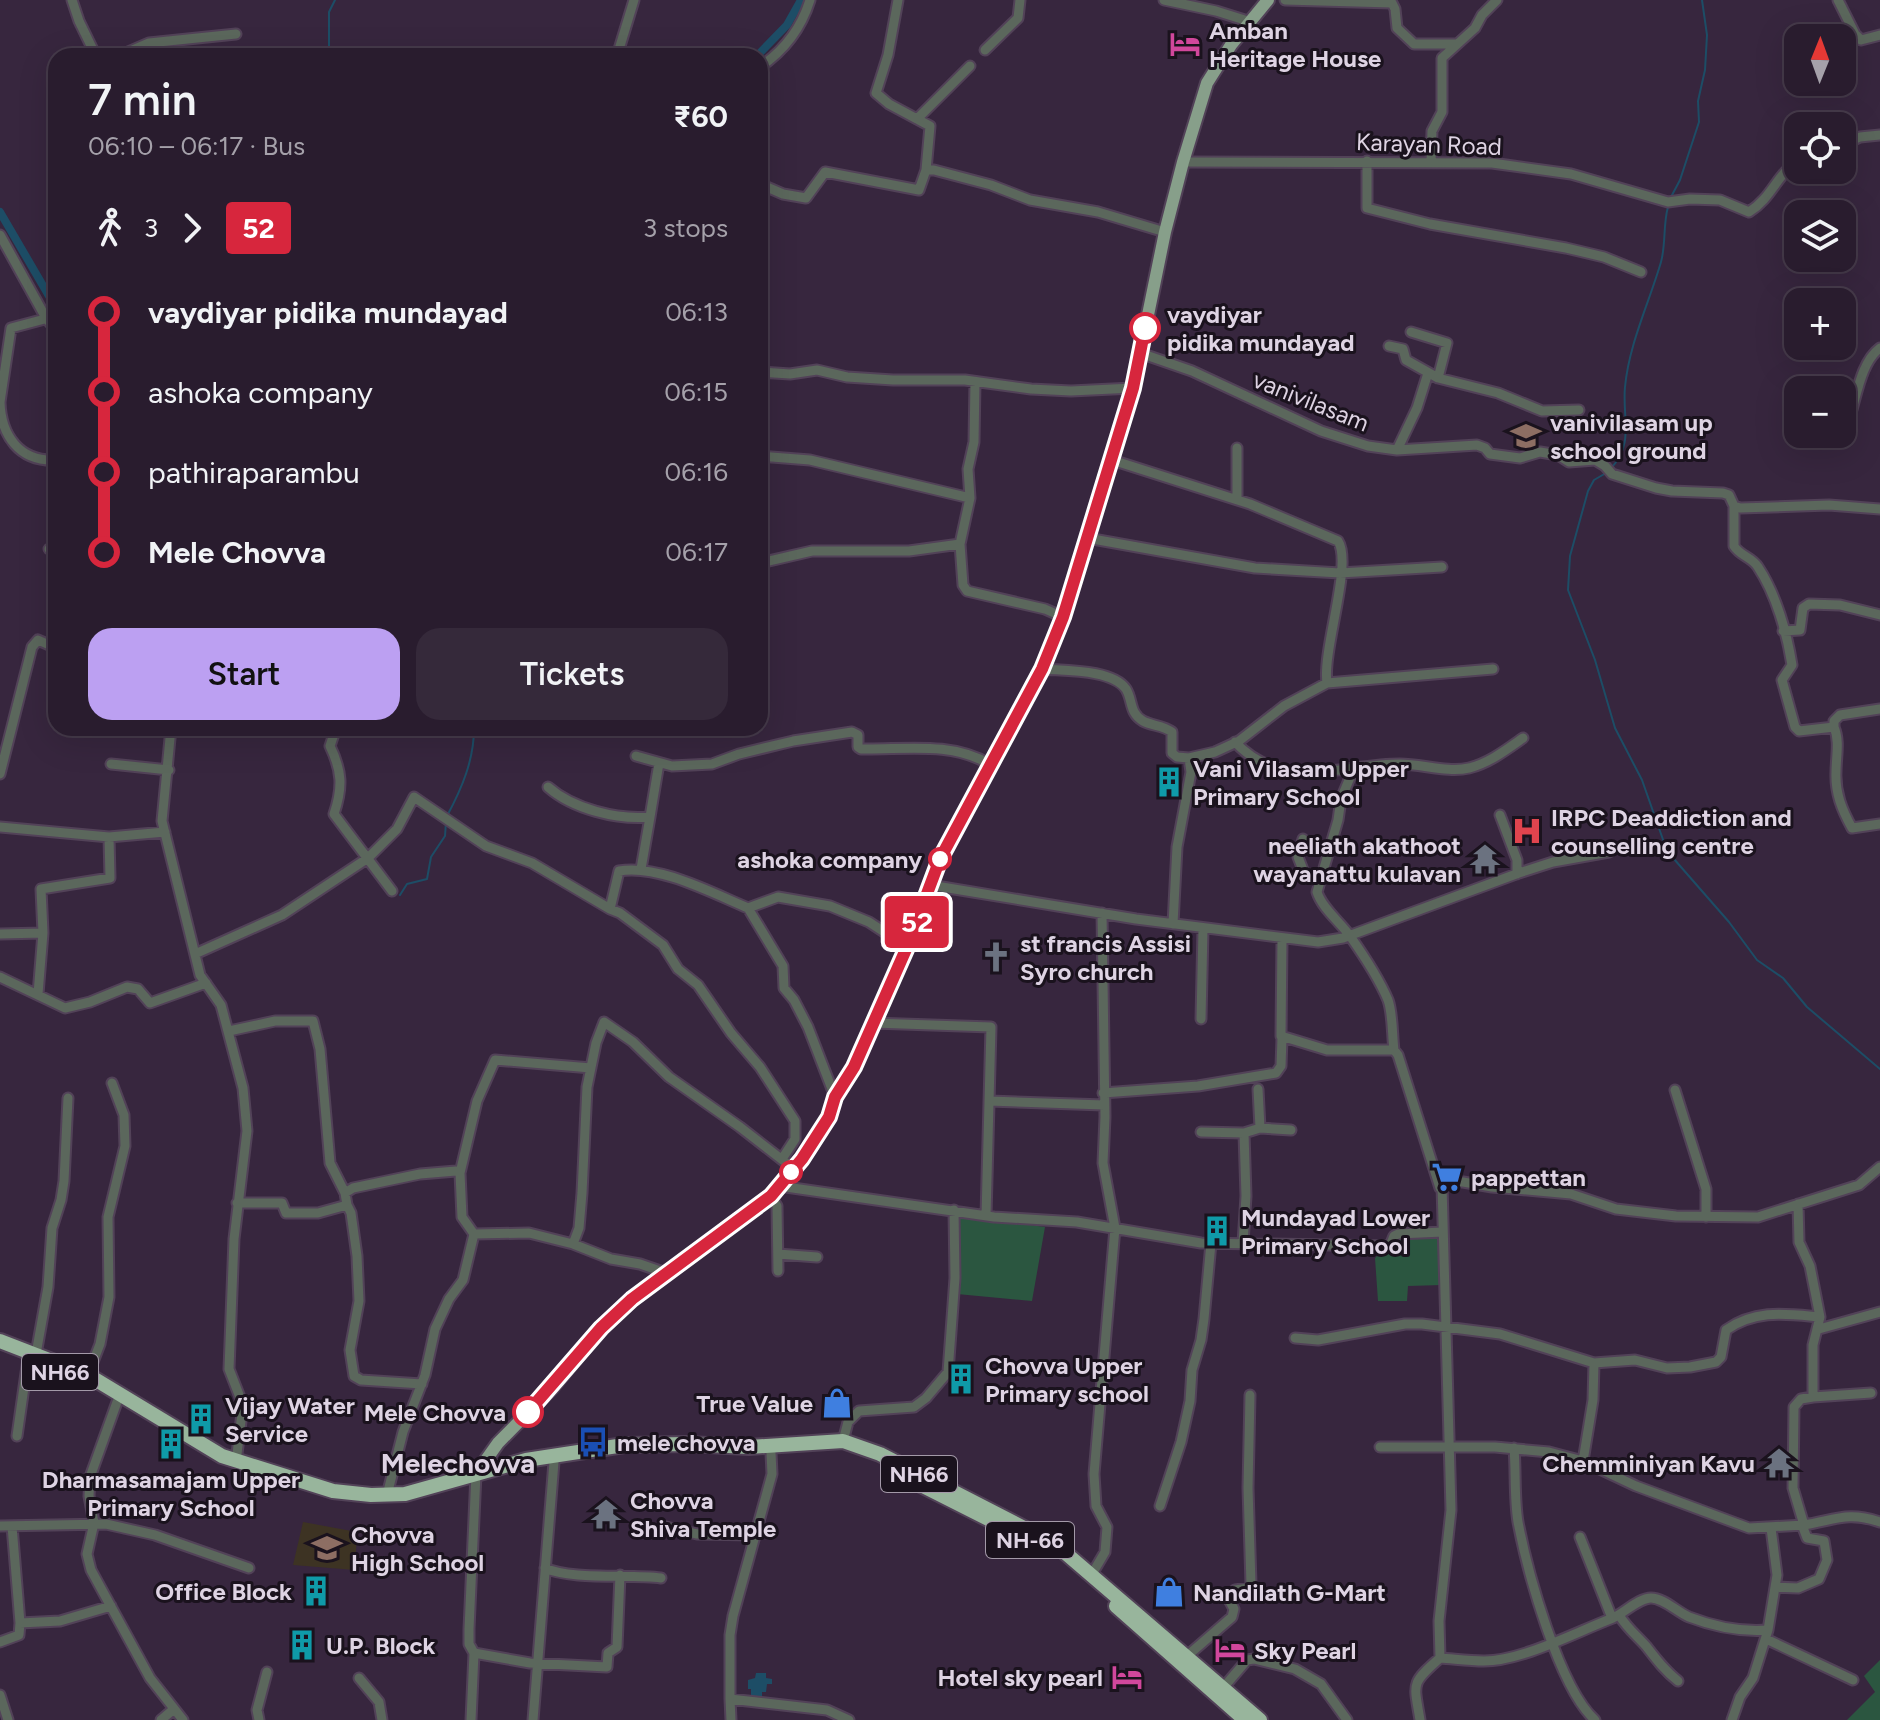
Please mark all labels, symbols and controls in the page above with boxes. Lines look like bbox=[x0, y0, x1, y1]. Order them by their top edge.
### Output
place label: Amban Heritage House bbox=[1209, 16, 1381, 73]
north arrow bbox=[1784, 24, 1856, 96]
map controls bbox=[1784, 24, 1856, 448]
hotel icon: Amban Heritage House bbox=[1168, 27, 1202, 61]
text: 7 min bbox=[88, 73, 197, 126]
text: ₹60 bbox=[673, 98, 728, 135]
button: locate bbox=[1784, 112, 1856, 184]
street label: Karayan Road bbox=[1356, 127, 1502, 161]
text: 06:10 – 06:17 · Bus bbox=[88, 130, 305, 162]
button: layers bbox=[1784, 200, 1856, 272]
icon: walk bbox=[88, 206, 132, 250]
icon: forward bbox=[170, 206, 214, 250]
text: 52 bbox=[242, 211, 275, 245]
text: 3 bbox=[144, 212, 158, 244]
text: 3 stops bbox=[643, 212, 728, 244]
button: + bbox=[1784, 288, 1856, 360]
text: vaydiyar pidika mundayad bbox=[148, 294, 508, 331]
text: 06:13 bbox=[665, 296, 728, 328]
place label: vaydiyar pidika mundayad bbox=[1167, 300, 1355, 357]
marker: vaydiyar pidika mundayad bbox=[1130, 313, 1160, 343]
street label: vanivilasam bbox=[1249, 365, 1373, 437]
text: ashoka company bbox=[148, 374, 373, 411]
text: 06:15 bbox=[664, 376, 728, 408]
button: − bbox=[1784, 376, 1856, 448]
place label: vanivilasam up school ground bbox=[1550, 408, 1713, 465]
school or university icon: vanivilasam up school ground bbox=[1509, 419, 1543, 453]
text: pathiraparambu bbox=[148, 454, 360, 491]
text: 06:16 bbox=[665, 456, 728, 488]
text: Mele Chovva bbox=[148, 534, 326, 571]
text: 06:17 bbox=[665, 536, 728, 568]
button: Start bbox=[88, 628, 400, 720]
button: Tickets bbox=[416, 628, 728, 720]
place label: Vani Vilasam Upper Primary School bbox=[1193, 754, 1409, 811]
building icon: Vani Vilasam Upper Primary School bbox=[1152, 765, 1186, 799]
place label: IRPC Deaddiction and counselling centre bbox=[1551, 803, 1792, 860]
hospital icon: IRPC Deaddiction and counselling centre bbox=[1510, 814, 1544, 848]
place label: neeliath akathoot wayanattu kulavan bbox=[1253, 831, 1461, 888]
temple icon: neeliath akathoot wayanattu kulavan bbox=[1468, 842, 1502, 876]
place label: ashoka company bbox=[737, 845, 922, 874]
marker: ashoka company bbox=[929, 848, 951, 870]
line badge: 52 bbox=[881, 896, 953, 948]
text: 52 bbox=[901, 905, 933, 939]
place label: st francis Assisi Syro church bbox=[1020, 929, 1191, 986]
church icon: st francis Assisi Syro church bbox=[979, 940, 1013, 974]
supermarket icon: pappettan bbox=[1430, 1160, 1464, 1194]
unlabelled marker bbox=[780, 1161, 802, 1183]
place label: pappettan bbox=[1471, 1163, 1586, 1192]
place label: Mundayad Lower Primary School bbox=[1241, 1203, 1430, 1260]
building icon: Mundayad Lower Primary School bbox=[1200, 1214, 1234, 1248]
place label: Chovva Upper Primary school bbox=[985, 1351, 1149, 1408]
road number: NH66 bbox=[22, 1354, 98, 1390]
building icon: Chovva Upper Primary school bbox=[944, 1362, 978, 1396]
shop icon: True Value bbox=[820, 1386, 854, 1420]
place label: True Value bbox=[696, 1389, 813, 1418]
place label: Vijay Water Service bbox=[225, 1391, 355, 1448]
marker: Mele Chovva bbox=[513, 1397, 543, 1427]
place label: Mele Chovva bbox=[364, 1398, 506, 1427]
building icon: Vijay Water Service bbox=[184, 1402, 218, 1436]
bus stop icon: mele chovva bbox=[576, 1425, 610, 1459]
building icon: Dharmasamajam Upper Primary School bbox=[154, 1427, 188, 1461]
place label: mele chovva bbox=[617, 1428, 755, 1457]
district label: Melechovva bbox=[381, 1446, 535, 1480]
temple icon: Chemminiyan Kavu bbox=[1762, 1446, 1796, 1480]
place label: Chemminiyan Kavu bbox=[1542, 1449, 1755, 1478]
road number: NH66 bbox=[881, 1456, 957, 1492]
place label: Dharmasamajam Upper Primary School bbox=[42, 1465, 300, 1522]
place label: Chovva Shiva Temple bbox=[630, 1486, 776, 1543]
temple icon: Chovva Shiva Temple bbox=[589, 1497, 623, 1531]
place label: Chovva High School bbox=[351, 1520, 484, 1577]
road number: NH-66 bbox=[986, 1522, 1074, 1558]
school or university icon: Chovva High School bbox=[310, 1531, 344, 1565]
building icon: Office Block bbox=[299, 1574, 333, 1608]
shop icon: Nandilath G-Mart bbox=[1152, 1575, 1186, 1609]
place label: Office Block bbox=[155, 1577, 292, 1606]
place label: Nandilath G-Mart bbox=[1193, 1578, 1386, 1607]
building icon: U.P. Block bbox=[285, 1628, 319, 1662]
place label: U.P. Block bbox=[326, 1631, 436, 1660]
hotel icon: Sky Pearl bbox=[1213, 1633, 1247, 1667]
place label: Sky Pearl bbox=[1254, 1636, 1356, 1665]
hotel icon: Hotel sky pearl bbox=[1110, 1660, 1144, 1694]
place label: Hotel sky pearl bbox=[938, 1663, 1103, 1692]

